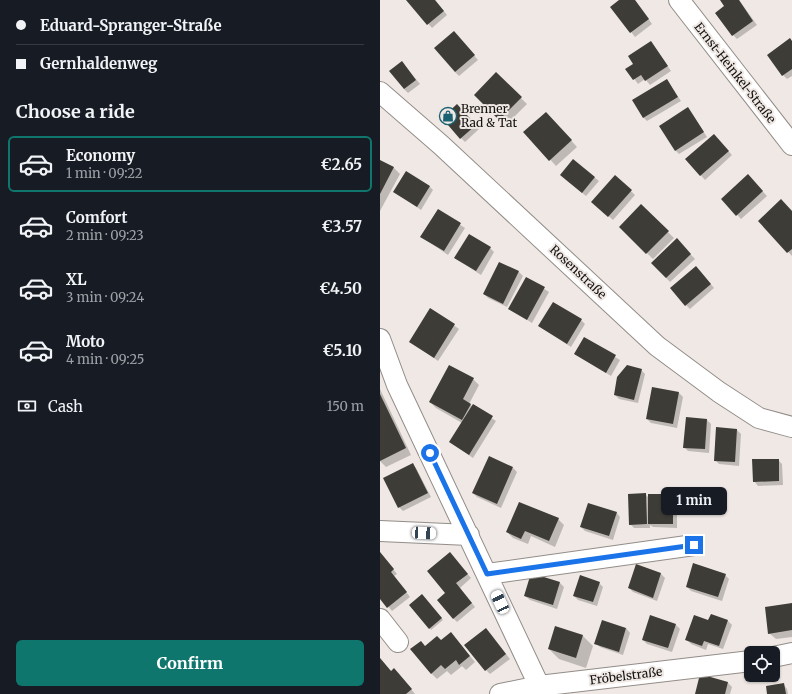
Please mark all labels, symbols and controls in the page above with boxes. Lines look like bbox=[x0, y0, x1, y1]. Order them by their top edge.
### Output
text: Eduard-Spranger-Straße bbox=[40, 16, 222, 35]
street label: Ernst-Heinkel-Straße bbox=[691, 19, 779, 126]
text: Gernhaldenweg bbox=[40, 54, 157, 73]
text: Choose a ride bbox=[16, 100, 135, 123]
place label: Brenner Rad & Tat bbox=[461, 101, 517, 130]
shop icon: Brenner Rad & Tat bbox=[438, 106, 458, 126]
icon: car bbox=[18, 146, 54, 182]
text: Economy bbox=[66, 146, 135, 165]
text: €2.65 bbox=[320, 155, 362, 174]
text: 1 min · 09:22 bbox=[66, 165, 143, 182]
icon: car bbox=[18, 208, 54, 244]
text: Comfort bbox=[66, 208, 127, 227]
text: €3.57 bbox=[322, 217, 362, 236]
text: 2 min · 09:23 bbox=[66, 227, 144, 244]
street label: Rosenstraße bbox=[547, 242, 610, 302]
icon: car bbox=[18, 270, 54, 306]
text: XL bbox=[66, 270, 87, 289]
text: €4.50 bbox=[319, 279, 362, 298]
text: 3 min · 09:24 bbox=[66, 289, 144, 306]
icon: car bbox=[18, 332, 54, 368]
text: Moto bbox=[66, 332, 105, 351]
text: €5.10 bbox=[323, 341, 362, 360]
text: 4 min · 09:25 bbox=[66, 351, 144, 368]
icon: cash bbox=[16, 395, 38, 417]
text: Cash bbox=[48, 397, 83, 416]
text: 150 m bbox=[327, 398, 364, 415]
route start bbox=[421, 444, 439, 462]
callout: 1 min bbox=[661, 487, 727, 515]
text: 1 min bbox=[676, 492, 712, 509]
car bbox=[412, 526, 436, 540]
route end bbox=[685, 536, 703, 554]
car bbox=[489, 589, 511, 615]
button: Confirm bbox=[16, 640, 364, 686]
map controls bbox=[744, 646, 780, 682]
button: locate bbox=[744, 646, 780, 682]
street label: Fröbelstraße bbox=[589, 664, 663, 687]

